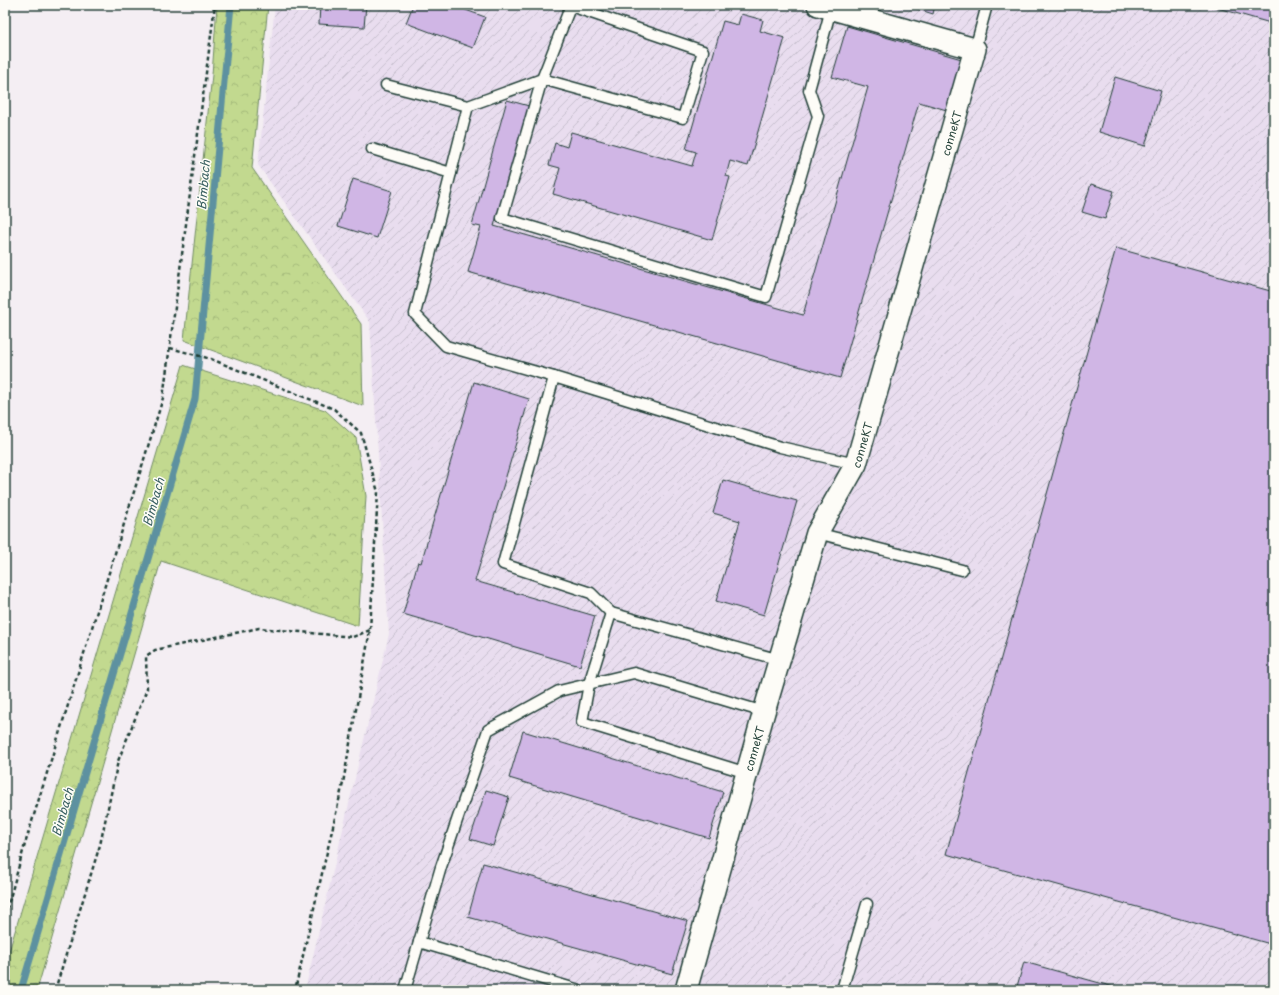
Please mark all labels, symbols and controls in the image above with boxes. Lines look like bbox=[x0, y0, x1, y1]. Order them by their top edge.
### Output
street label: conneKT bbox=[936, 108, 966, 158]
water label: Bimbach bbox=[192, 158, 214, 211]
street label: conneKT bbox=[847, 419, 876, 471]
water label: Bimbach bbox=[137, 475, 169, 528]
street label: conneKT bbox=[739, 723, 768, 773]
water label: Bimbach bbox=[46, 785, 78, 838]

